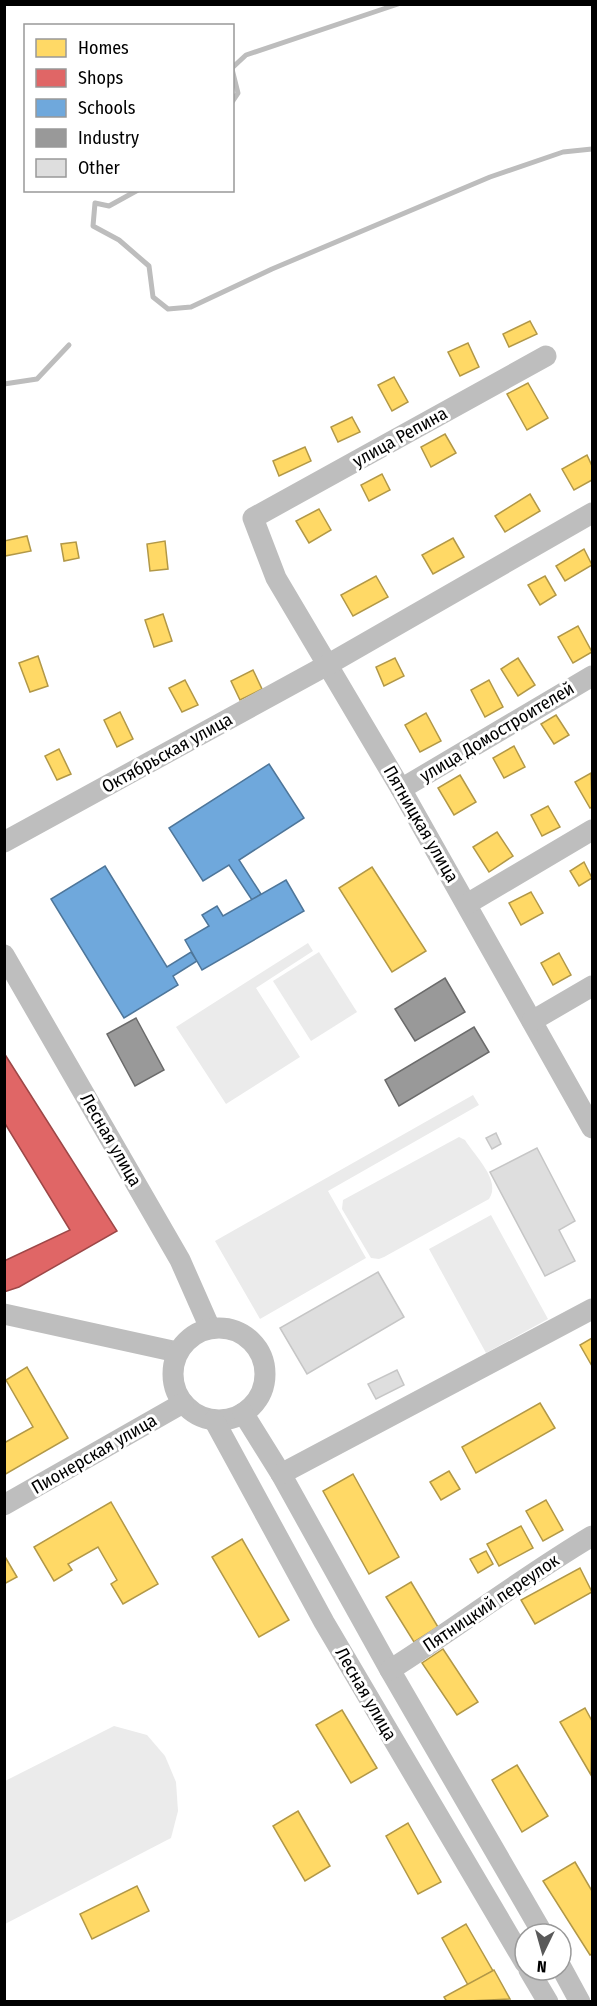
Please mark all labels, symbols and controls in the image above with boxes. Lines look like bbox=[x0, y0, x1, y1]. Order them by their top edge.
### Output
legend bbox=[24, 24, 234, 192]
text: Homes bbox=[78, 37, 129, 59]
text: Shops bbox=[78, 67, 123, 89]
text: Schools bbox=[78, 97, 136, 119]
text: Industry bbox=[78, 127, 139, 149]
text: Other bbox=[78, 157, 121, 179]
street label: улица Репина bbox=[349, 402, 451, 472]
street label: улица Домостроителей bbox=[416, 677, 578, 787]
street label: Октябрьская улица bbox=[98, 708, 236, 798]
street label: Пятницкая улица bbox=[379, 762, 463, 886]
street label: Лесная улица bbox=[76, 1090, 147, 1191]
street label: Пионерская улица bbox=[27, 1409, 161, 1499]
street label: Пятницкий переулок bbox=[419, 1549, 564, 1657]
street label: Лесная улица bbox=[331, 1644, 402, 1745]
north arrow bbox=[513, 1922, 573, 1982]
text: N bbox=[536, 1957, 547, 1976]

